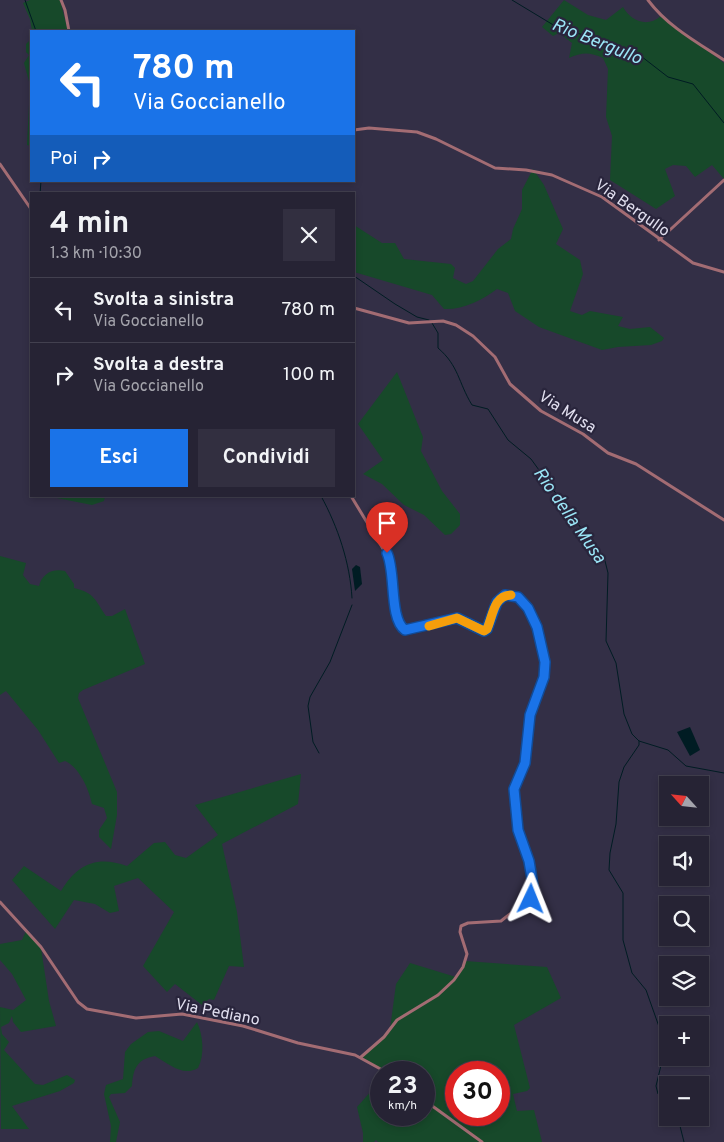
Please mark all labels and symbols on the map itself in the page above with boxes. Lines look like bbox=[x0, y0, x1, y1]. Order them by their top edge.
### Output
water label: Rio Bergullo bbox=[548, 14, 645, 71]
street label: Via Bergullo bbox=[590, 175, 673, 242]
street label: Via Musa bbox=[534, 387, 600, 438]
water label: Rio della Musa bbox=[527, 463, 611, 569]
pin bbox=[366, 502, 408, 553]
north arrow bbox=[659, 776, 709, 826]
position arrow bbox=[504, 872, 556, 924]
street label: Via Pediano bbox=[174, 995, 262, 1031]
speed limit sign: 30 bbox=[445, 1061, 510, 1126]

